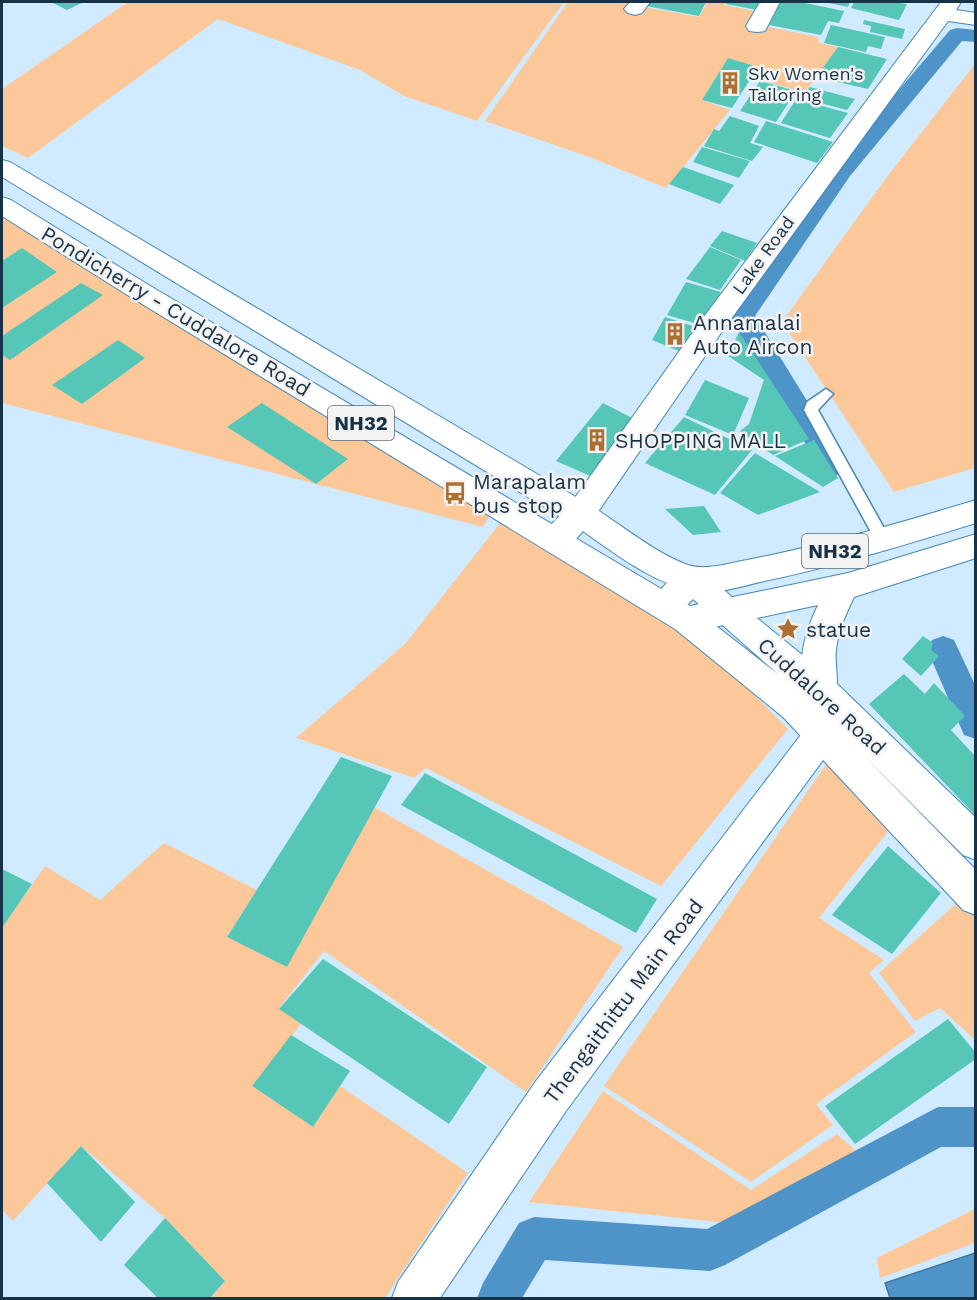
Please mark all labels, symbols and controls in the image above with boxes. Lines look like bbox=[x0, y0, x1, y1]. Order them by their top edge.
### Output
place label: Skv Women's Tailoring bbox=[748, 63, 864, 105]
building icon: Skv Women's Tailoring bbox=[717, 70, 743, 96]
street label: Lake Road bbox=[728, 212, 798, 298]
street label: Pondicherry - Cuddalore Road bbox=[37, 221, 315, 401]
place label: Annamalai Auto Aircon bbox=[693, 310, 812, 359]
building icon: Annamalai Auto Aircon bbox=[662, 321, 688, 347]
road number: NH32 bbox=[328, 406, 394, 440]
building icon: SHOPPING MALL bbox=[584, 427, 610, 453]
place label: SHOPPING MALL bbox=[615, 428, 786, 453]
place label: Marapalam bus stop bbox=[473, 469, 586, 518]
bus stop icon: Marapalam bus stop bbox=[442, 480, 468, 506]
road number: NH32 bbox=[802, 534, 868, 568]
place icon: statue bbox=[775, 616, 801, 642]
place label: statue bbox=[806, 617, 871, 642]
street label: Cuddalore Road bbox=[753, 632, 891, 760]
street label: Thengaithittu Main Road bbox=[538, 894, 708, 1108]

